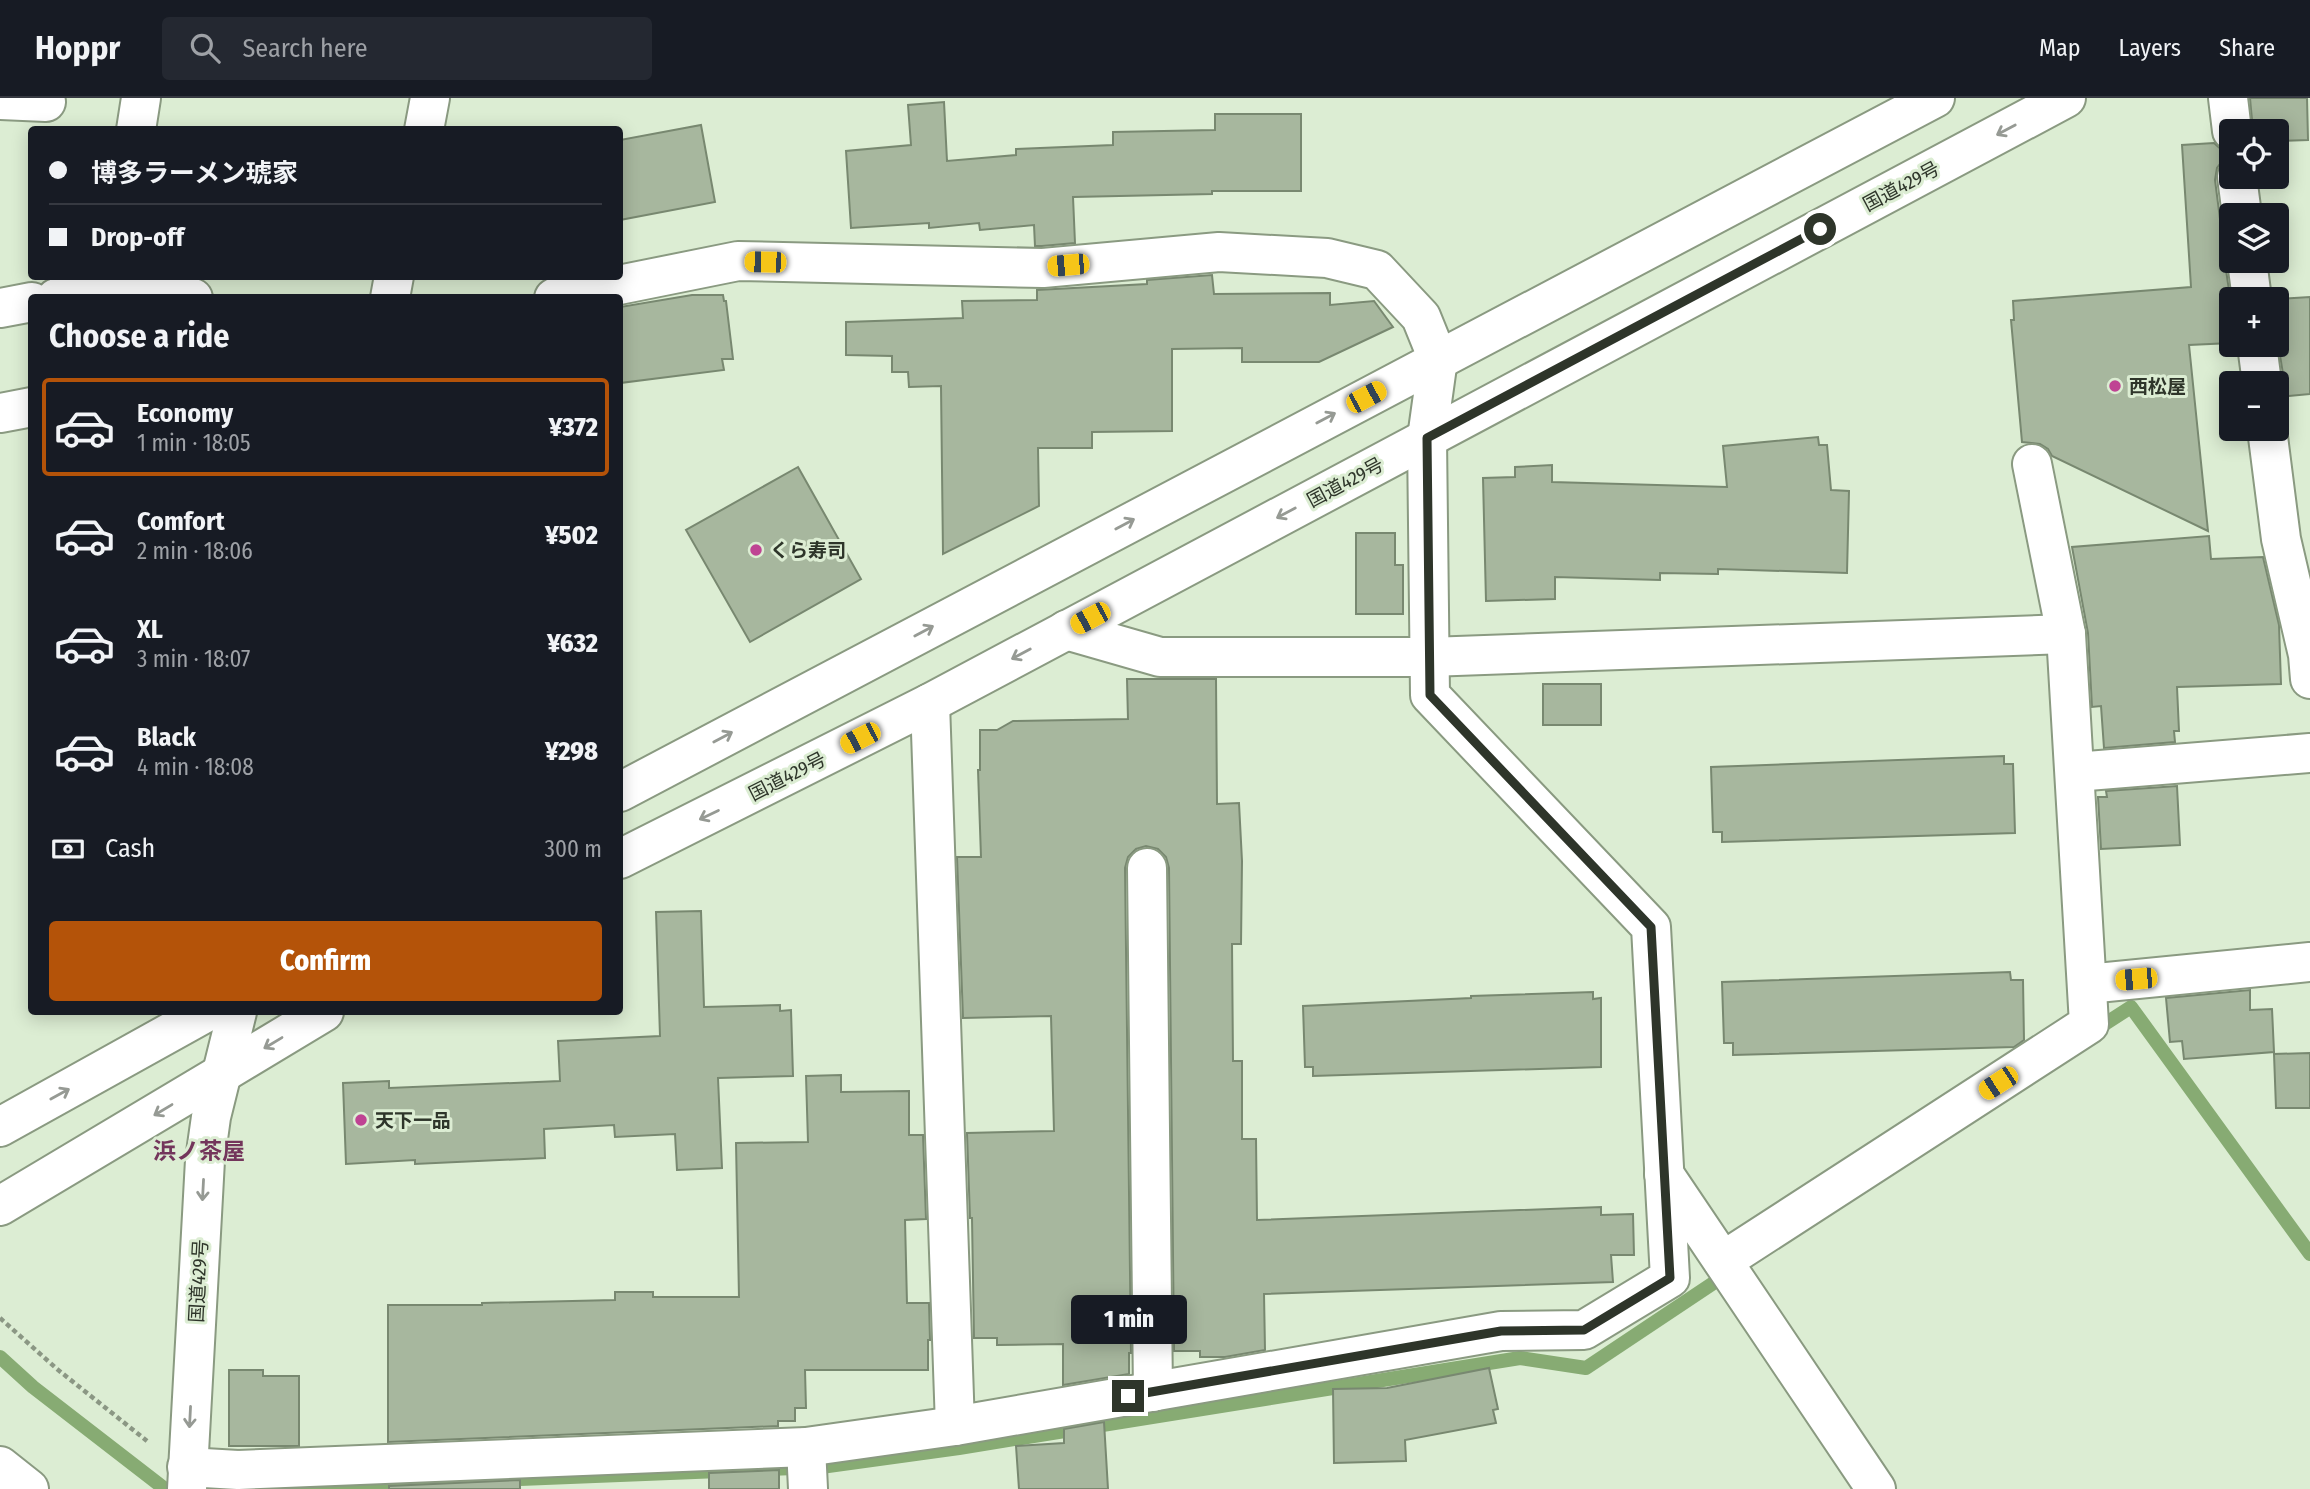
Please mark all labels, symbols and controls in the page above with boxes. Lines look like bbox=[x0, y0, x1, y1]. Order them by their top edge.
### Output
search box bbox=[162, 17, 652, 80]
text: Hoppr bbox=[35, 28, 120, 68]
icon: search bbox=[186, 29, 224, 67]
text: Search here bbox=[242, 33, 368, 64]
text: Map bbox=[2039, 34, 2081, 62]
text: Layers bbox=[2119, 34, 2181, 62]
text: Share bbox=[2219, 34, 2275, 62]
map controls bbox=[2219, 119, 2289, 441]
button: locate bbox=[2219, 119, 2289, 189]
one-way arrow bbox=[1996, 124, 2017, 137]
street label: 国道429号 bbox=[1859, 157, 1943, 216]
text: 博多ラーメン琥家 bbox=[91, 158, 298, 189]
button: layers bbox=[2219, 203, 2289, 273]
route start bbox=[1804, 213, 1836, 245]
text: Drop-off bbox=[91, 222, 184, 253]
car bbox=[744, 251, 787, 273]
car bbox=[1047, 253, 1090, 277]
button: + bbox=[2219, 287, 2289, 357]
text: Choose a ride bbox=[49, 317, 230, 355]
button: − bbox=[2219, 371, 2289, 441]
place label: 西松屋 bbox=[2129, 375, 2186, 398]
car bbox=[1343, 378, 1390, 416]
marker: 西松屋 bbox=[2107, 378, 2123, 394]
icon: car bbox=[53, 396, 116, 459]
text: Economy bbox=[137, 398, 233, 429]
one-way arrow bbox=[1316, 411, 1336, 425]
text: ¥372 bbox=[549, 412, 598, 443]
text: 1 min · 18:05 bbox=[137, 429, 251, 457]
street label: 国道429号 bbox=[1303, 453, 1387, 512]
icon: car bbox=[53, 504, 116, 567]
text: Comfort bbox=[137, 506, 225, 537]
one-way arrow bbox=[1276, 507, 1297, 520]
one-way arrow bbox=[1114, 517, 1135, 531]
text: ¥502 bbox=[545, 520, 598, 551]
text: 2 min · 18:06 bbox=[137, 537, 253, 565]
place label: くら寿司 bbox=[770, 539, 846, 562]
marker: くら寿司 bbox=[748, 542, 764, 558]
car bbox=[1067, 599, 1114, 637]
icon: car bbox=[53, 612, 116, 675]
text: XL bbox=[137, 614, 163, 645]
one-way arrow bbox=[913, 623, 934, 637]
text: ¥632 bbox=[547, 628, 598, 659]
text: 3 min · 18:07 bbox=[137, 645, 250, 673]
one-way arrow bbox=[1011, 648, 1031, 662]
car bbox=[837, 719, 884, 757]
icon: car bbox=[53, 720, 116, 783]
text: Black bbox=[137, 722, 196, 753]
one-way arrow bbox=[712, 730, 733, 743]
text: ¥298 bbox=[545, 736, 598, 767]
street label: 国道429号 bbox=[745, 747, 830, 806]
text: 4 min · 18:08 bbox=[137, 753, 254, 781]
one-way arrow bbox=[699, 808, 720, 822]
icon: cash bbox=[49, 830, 87, 868]
text: Cash bbox=[105, 833, 155, 864]
text: 300 m bbox=[545, 835, 602, 863]
button: Confirm bbox=[49, 921, 602, 1001]
car bbox=[2115, 967, 2158, 991]
one-way arrow bbox=[263, 1036, 283, 1050]
car bbox=[1975, 1063, 2022, 1103]
one-way arrow bbox=[49, 1087, 69, 1101]
one-way arrow bbox=[153, 1103, 173, 1117]
place label: 天下一品 bbox=[375, 1109, 451, 1132]
marker: 天下一品 bbox=[353, 1112, 369, 1128]
district label: 浜ノ茶屋 bbox=[153, 1137, 245, 1165]
one-way arrow bbox=[196, 1178, 209, 1200]
street label: 国道429号 bbox=[185, 1239, 212, 1323]
callout: 1 min bbox=[1070, 1294, 1186, 1344]
text: 1 min bbox=[1104, 1305, 1154, 1333]
route end bbox=[1112, 1380, 1144, 1412]
one-way arrow bbox=[184, 1405, 197, 1428]

